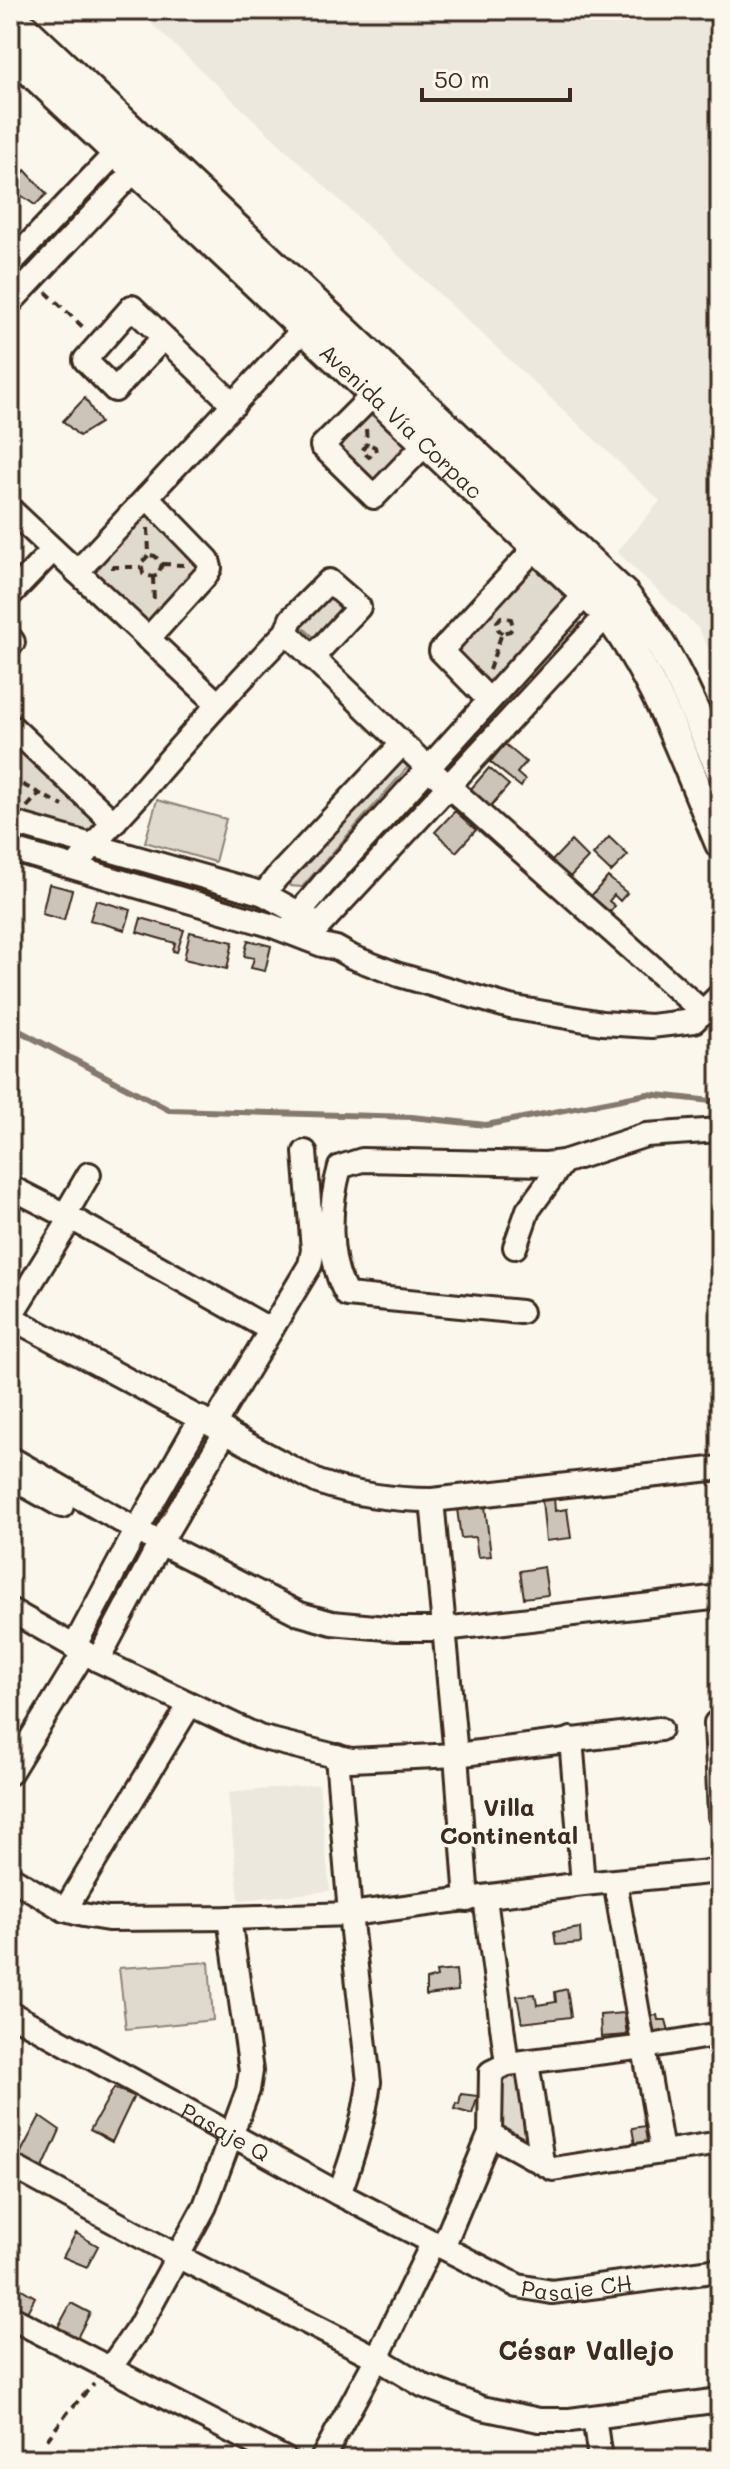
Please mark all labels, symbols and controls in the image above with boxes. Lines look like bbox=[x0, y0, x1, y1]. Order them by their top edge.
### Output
scale bar bbox=[422, 52, 570, 102]
text: 50 m bbox=[434, 63, 490, 94]
street label: Avenida Vía Corpac bbox=[314, 337, 490, 505]
district label: Villa Continental bbox=[440, 1791, 578, 1850]
street label: Pasaje Q bbox=[176, 2096, 275, 2168]
street label: Pasaje CH bbox=[519, 2267, 633, 2307]
district label: César Vallejo bbox=[498, 2333, 674, 2367]

